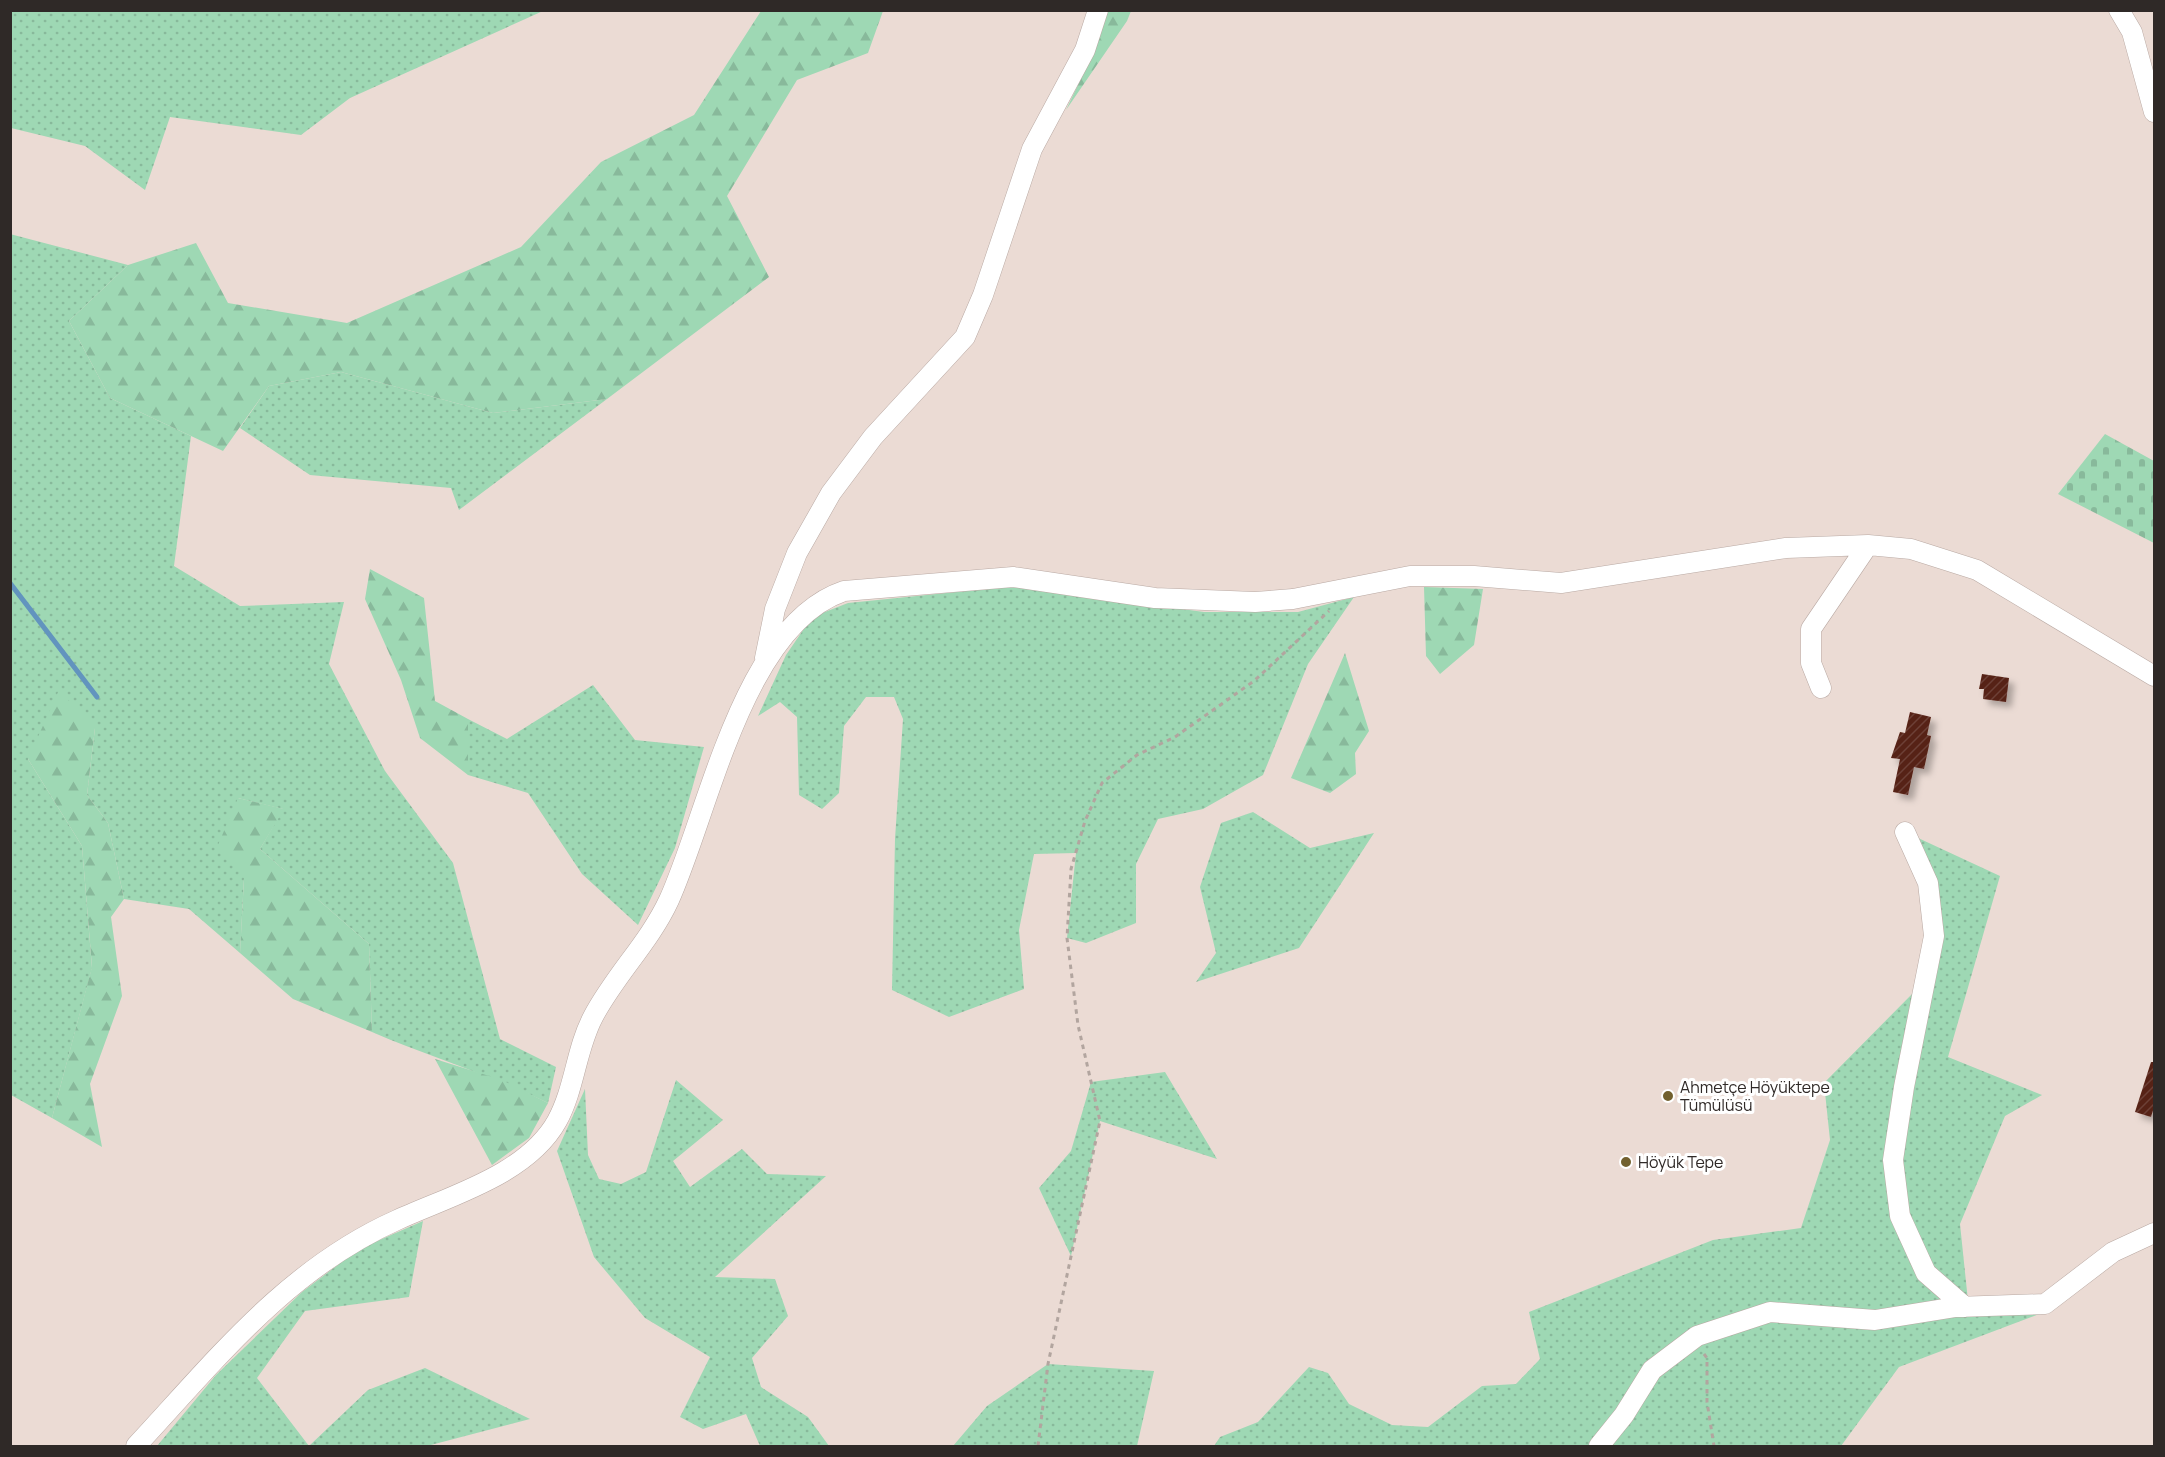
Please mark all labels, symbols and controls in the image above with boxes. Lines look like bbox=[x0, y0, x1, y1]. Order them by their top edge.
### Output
place label: Ahmetçe Höyüktepe Tümülüsü bbox=[1680, 1076, 1830, 1116]
marker: Ahmetçe Höyüktepe Tümülüsü bbox=[1661, 1089, 1675, 1103]
place label: Höyük Tepe bbox=[1638, 1151, 1723, 1173]
marker: Höyük Tepe bbox=[1619, 1155, 1633, 1169]

